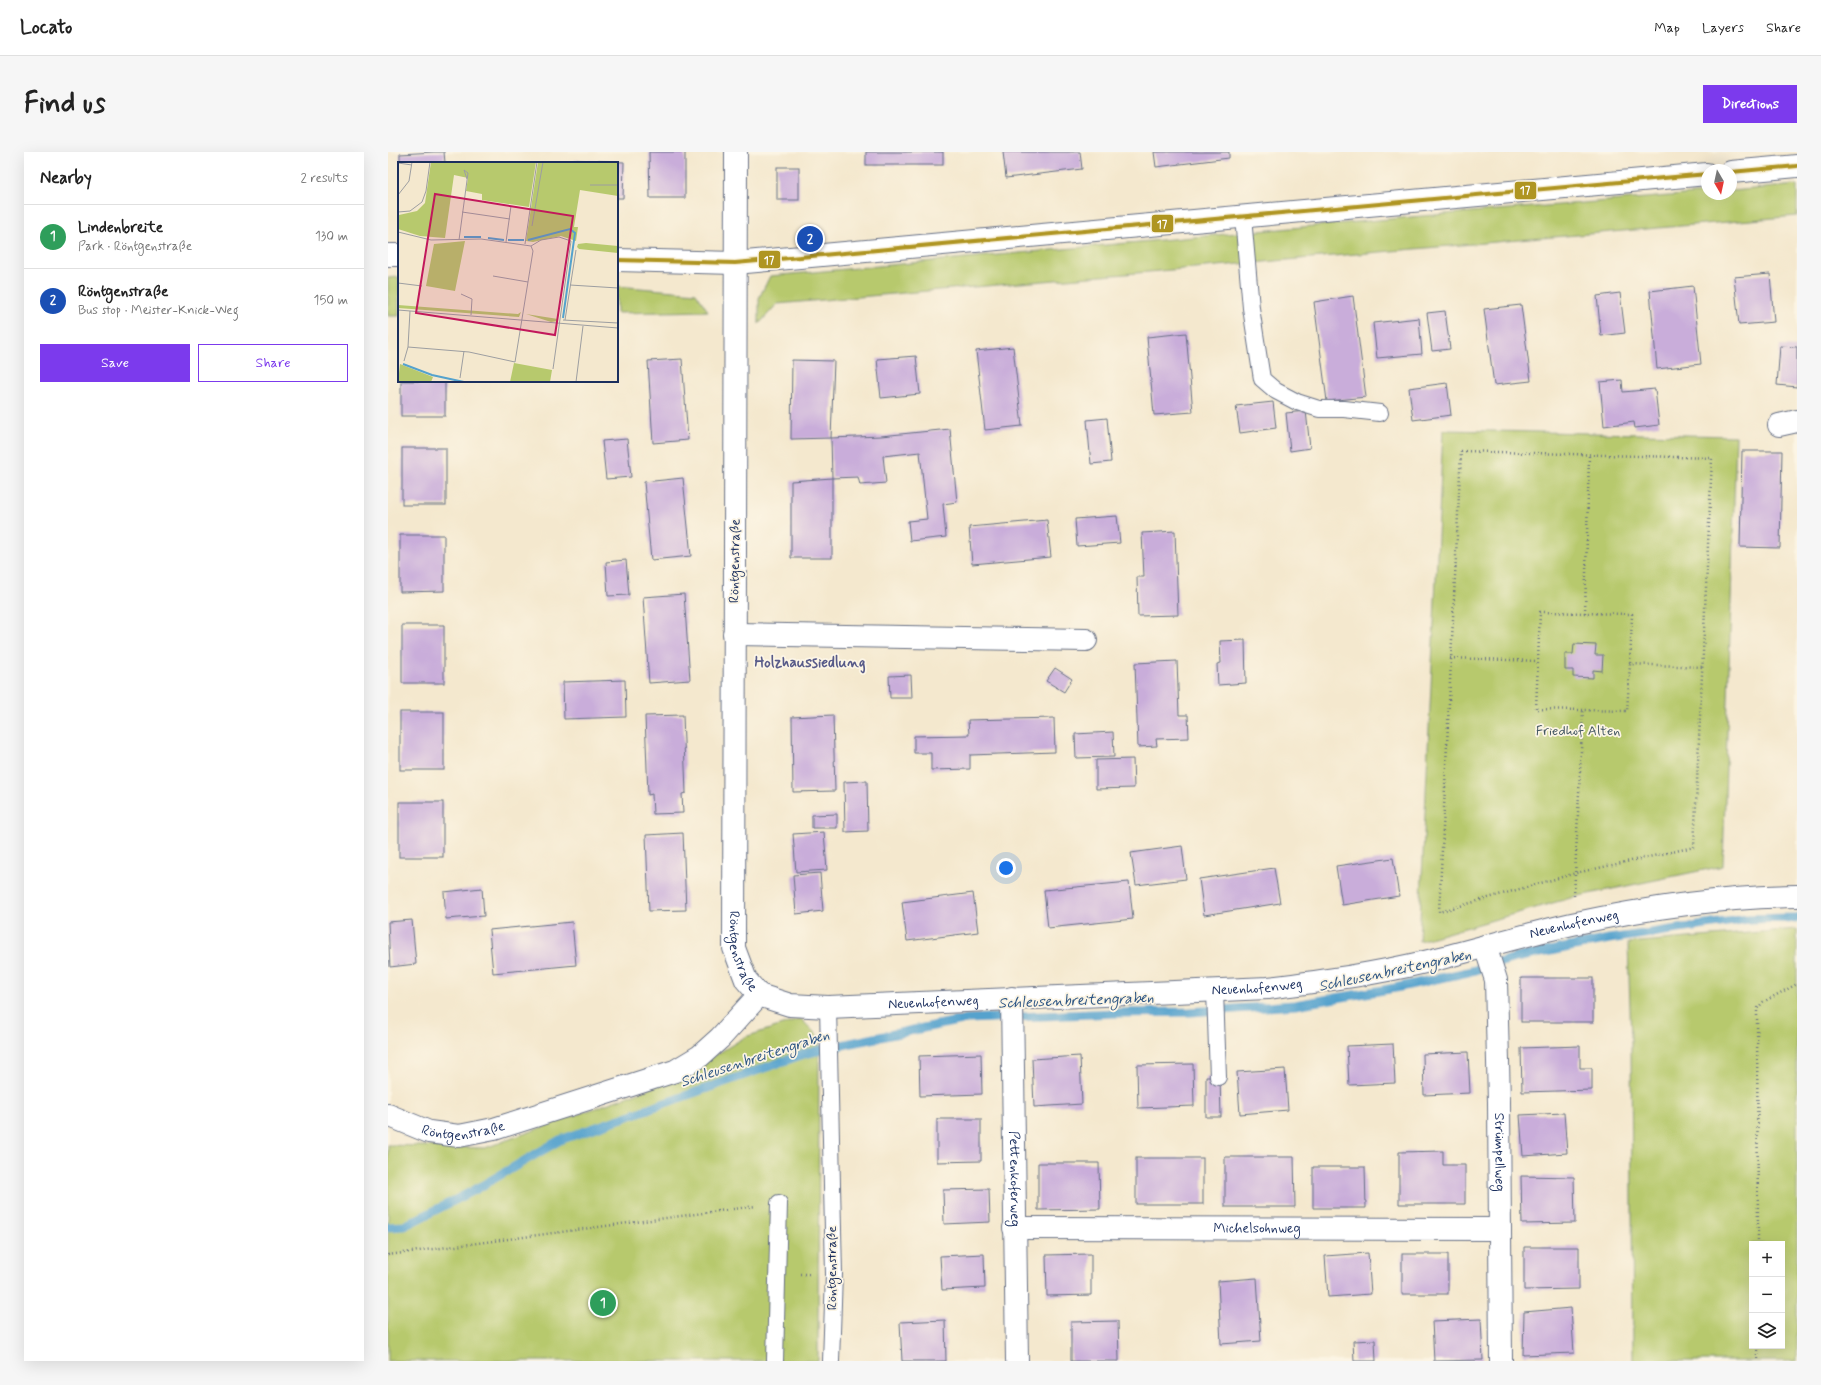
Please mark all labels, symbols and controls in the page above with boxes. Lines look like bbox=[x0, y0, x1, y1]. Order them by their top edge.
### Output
text: Locato bbox=[20, 15, 72, 40]
text: Map bbox=[1654, 19, 1680, 37]
text: Layers bbox=[1702, 19, 1744, 37]
text: Share bbox=[1766, 19, 1801, 37]
button: Directions bbox=[1703, 85, 1797, 123]
text: Find us bbox=[24, 86, 105, 123]
inset map bbox=[398, 162, 618, 382]
north arrow bbox=[1701, 164, 1737, 200]
text: Nearby bbox=[40, 167, 92, 189]
text: 2 results bbox=[301, 170, 348, 187]
line badge: 17 bbox=[1514, 181, 1537, 200]
text: 17 bbox=[1520, 184, 1531, 198]
line badge: 17 bbox=[1151, 214, 1174, 233]
text: Lindenbreite bbox=[78, 218, 163, 238]
text: 17 bbox=[1157, 218, 1168, 232]
pin: 2 bbox=[797, 224, 823, 254]
text: 1 bbox=[50, 228, 56, 245]
text: 130 m bbox=[315, 228, 348, 245]
text: Park · Röntgenstraße bbox=[78, 238, 192, 255]
line badge: 17 bbox=[758, 250, 781, 269]
text: 17 bbox=[764, 254, 775, 268]
text: Röntgenstraße bbox=[78, 282, 168, 302]
text: 2 bbox=[50, 292, 56, 309]
text: 150 m bbox=[314, 292, 348, 309]
text: Bus stop · Meister-Knick-Weg bbox=[78, 302, 239, 319]
button: Save bbox=[40, 344, 190, 382]
button: Share bbox=[198, 344, 348, 382]
street label: Röntgenstraße bbox=[725, 519, 746, 603]
district label: Holzhaussiedlung bbox=[755, 653, 866, 674]
park label: Friedhof Alten bbox=[1536, 722, 1620, 740]
your location bbox=[996, 858, 1016, 878]
street label: Neuenhofenweg bbox=[1528, 906, 1620, 943]
street label: Röntgenstraße bbox=[724, 911, 761, 996]
water label: Schleusenbreitengraben bbox=[1317, 945, 1474, 998]
street label: Neuenhofenweg bbox=[1211, 975, 1303, 999]
water label: Schleusenbreitengraben bbox=[998, 988, 1155, 1015]
street label: Neuenhofenweg bbox=[888, 992, 979, 1013]
water label: Schleusenbreitengraben bbox=[678, 1025, 833, 1094]
street label: Strümpellweg bbox=[1490, 1113, 1509, 1192]
street label: Röntgenstraße bbox=[419, 1117, 507, 1145]
street label: Pettenkoferweg bbox=[1005, 1131, 1024, 1227]
street label: Michelsohnweg bbox=[1213, 1219, 1301, 1239]
street label: Röntgenstraße bbox=[823, 1226, 842, 1310]
map controls bbox=[1749, 1241, 1785, 1349]
button: + bbox=[1749, 1241, 1785, 1277]
button: − bbox=[1749, 1277, 1785, 1313]
pin: 1 bbox=[590, 1288, 616, 1318]
button: layers bbox=[1749, 1313, 1785, 1349]

